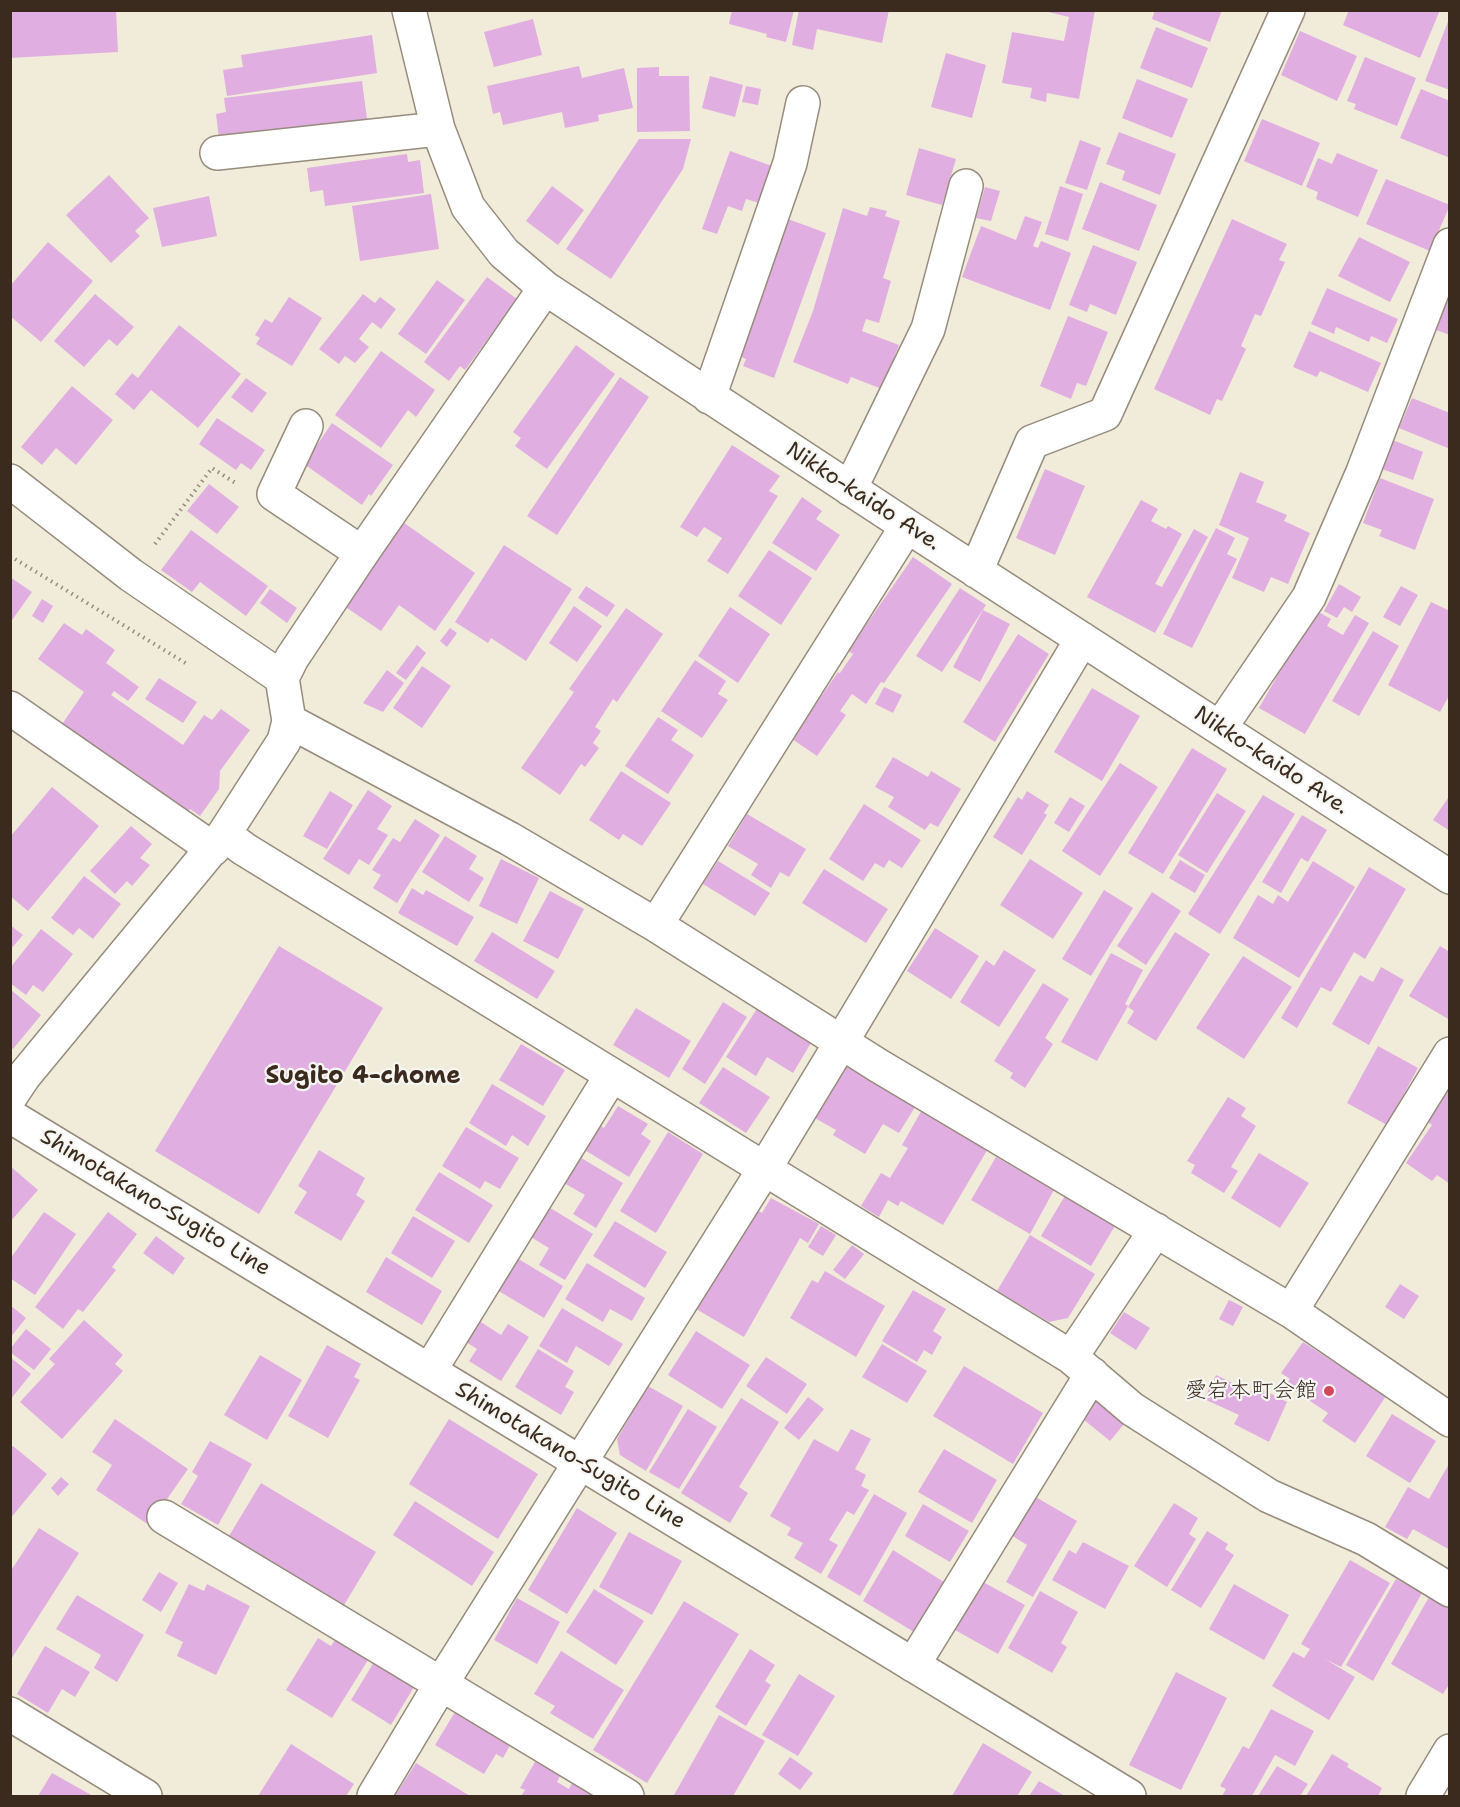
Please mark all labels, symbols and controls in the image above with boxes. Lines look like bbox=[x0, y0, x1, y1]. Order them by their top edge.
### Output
street label: Nikko-kaido Ave. bbox=[781, 437, 945, 557]
street label: Nikko-kaido Ave. bbox=[1189, 701, 1353, 821]
district label: Sugito 4-chome bbox=[265, 1063, 461, 1091]
street label: Shimotakano-Sugito Line bbox=[35, 1124, 275, 1282]
street label: Shimotakano-Sugito Line bbox=[450, 1377, 690, 1535]
place label: 愛宕本町会館 bbox=[1185, 1378, 1317, 1404]
marker: 愛宕本町会館 bbox=[1322, 1384, 1336, 1398]

